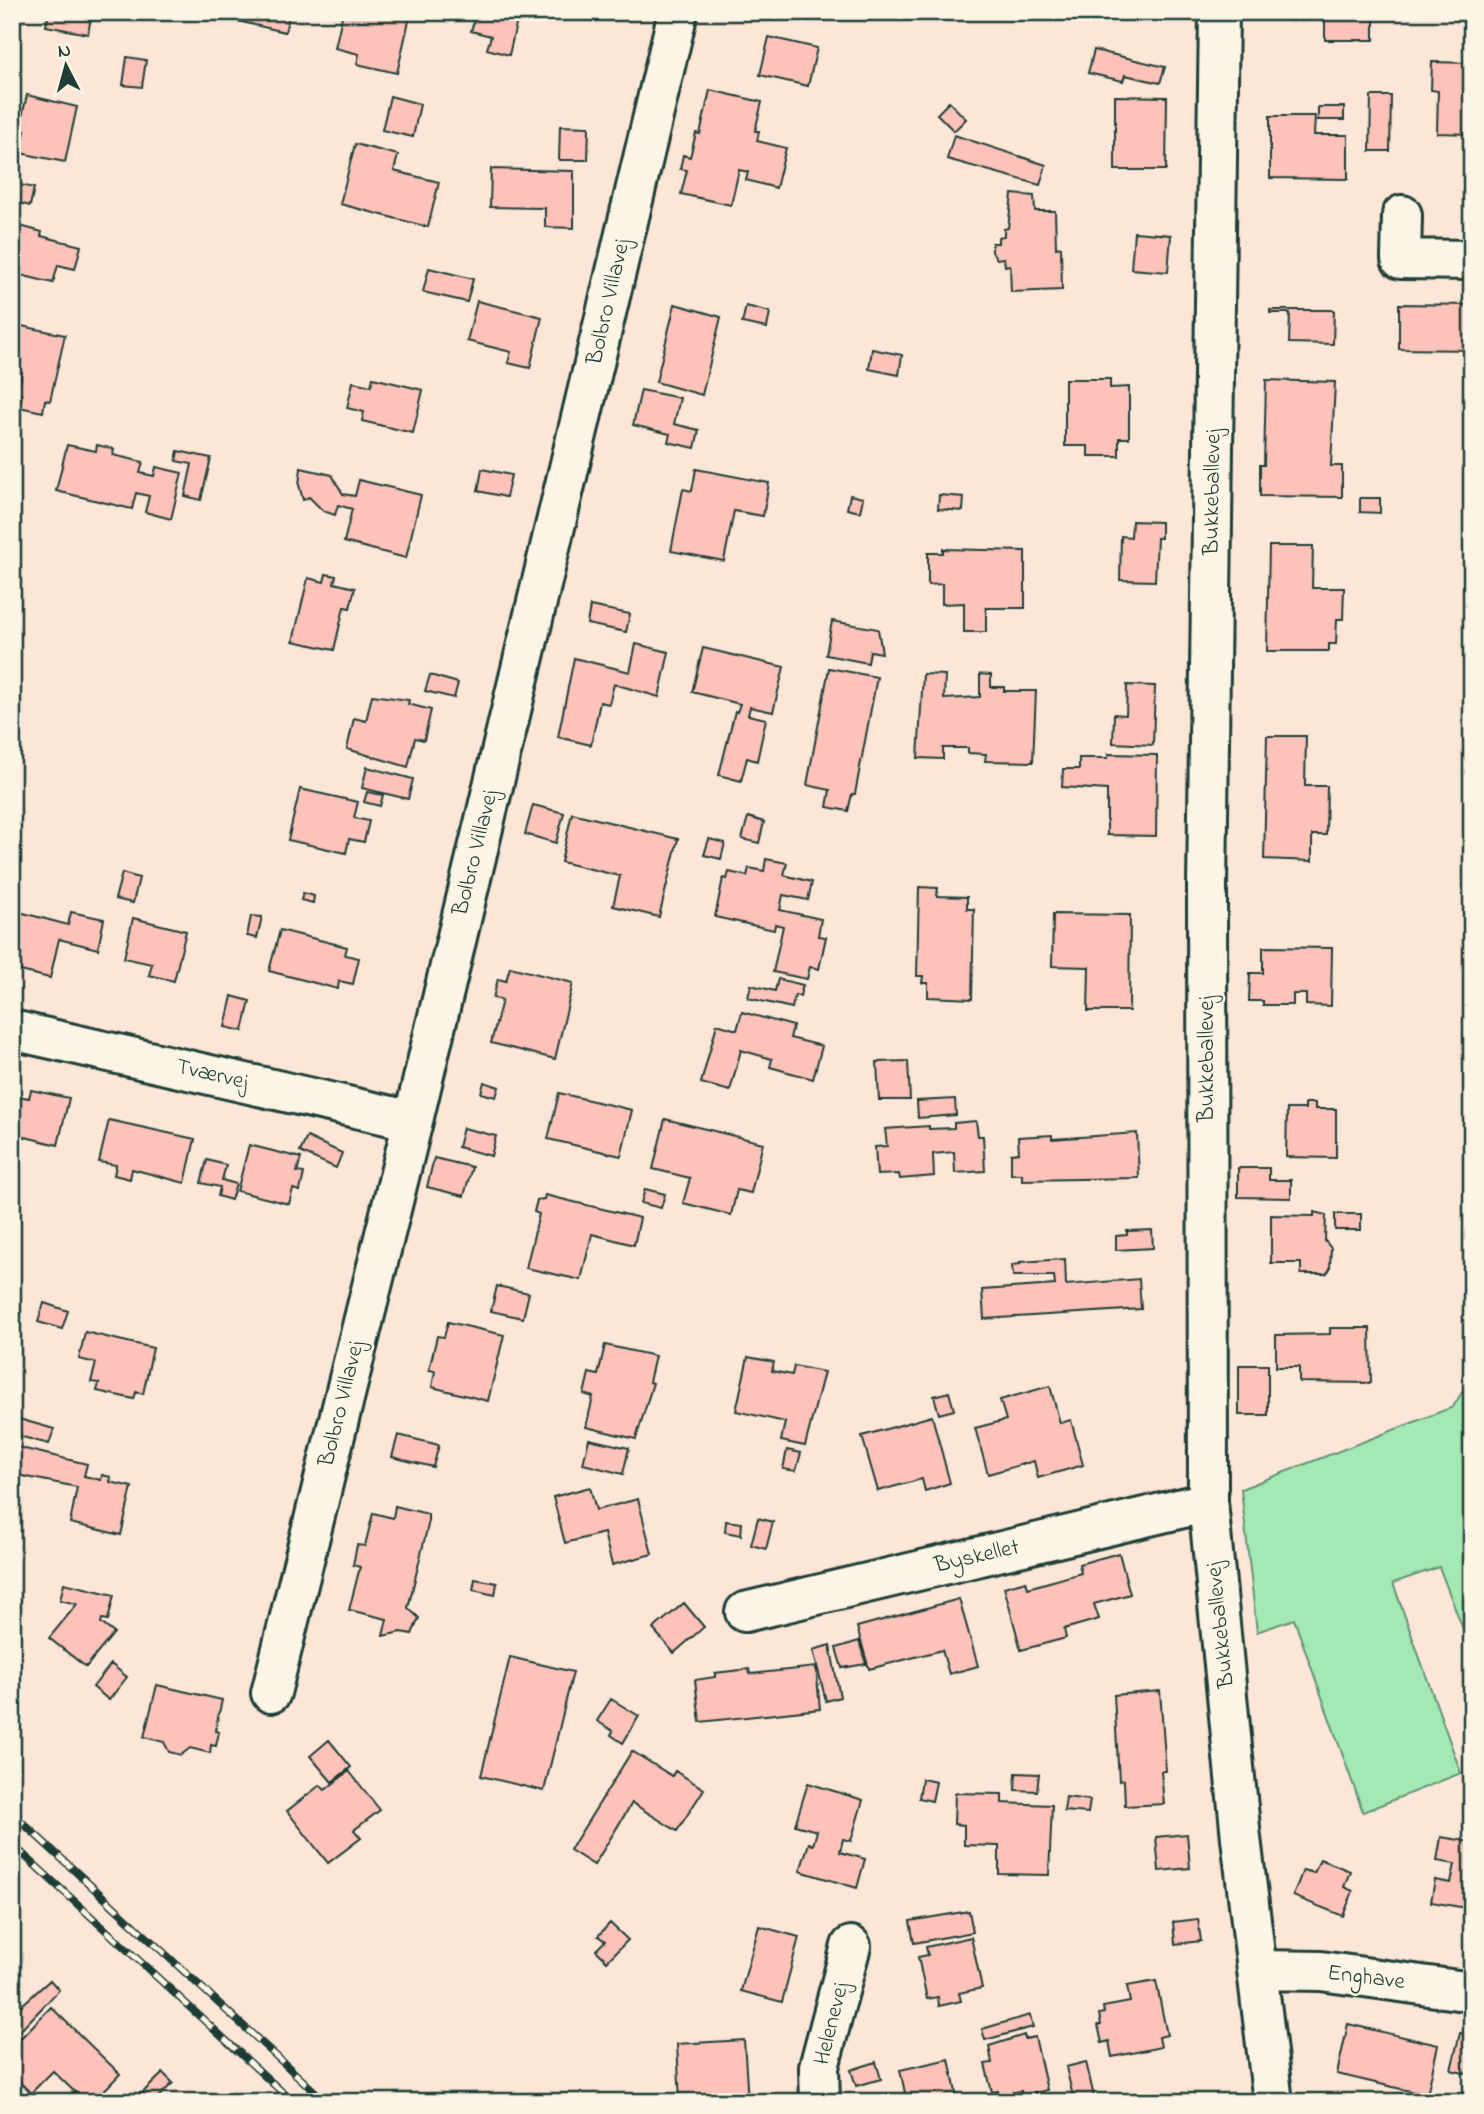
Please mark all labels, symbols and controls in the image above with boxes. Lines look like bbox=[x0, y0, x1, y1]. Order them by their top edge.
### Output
north arrow bbox=[32, 32, 102, 102]
text: N bbox=[57, 37, 72, 66]
street label: Bolbro Villavej bbox=[578, 234, 640, 369]
street label: Bukkeballevej bbox=[1195, 427, 1231, 556]
street label: Bolbro Villavej bbox=[444, 785, 508, 920]
street label: Bukkeballevej bbox=[1191, 995, 1224, 1123]
street label: Tværvej bbox=[173, 1051, 253, 1100]
street label: Bolbro Villavej bbox=[310, 1336, 374, 1471]
street label: Byskellet bbox=[930, 1531, 1023, 1585]
street label: Bukkeballevej bbox=[1198, 1559, 1244, 1690]
street label: Enghave bbox=[1325, 1957, 1407, 2000]
street label: Helenevej bbox=[806, 1978, 859, 2069]

